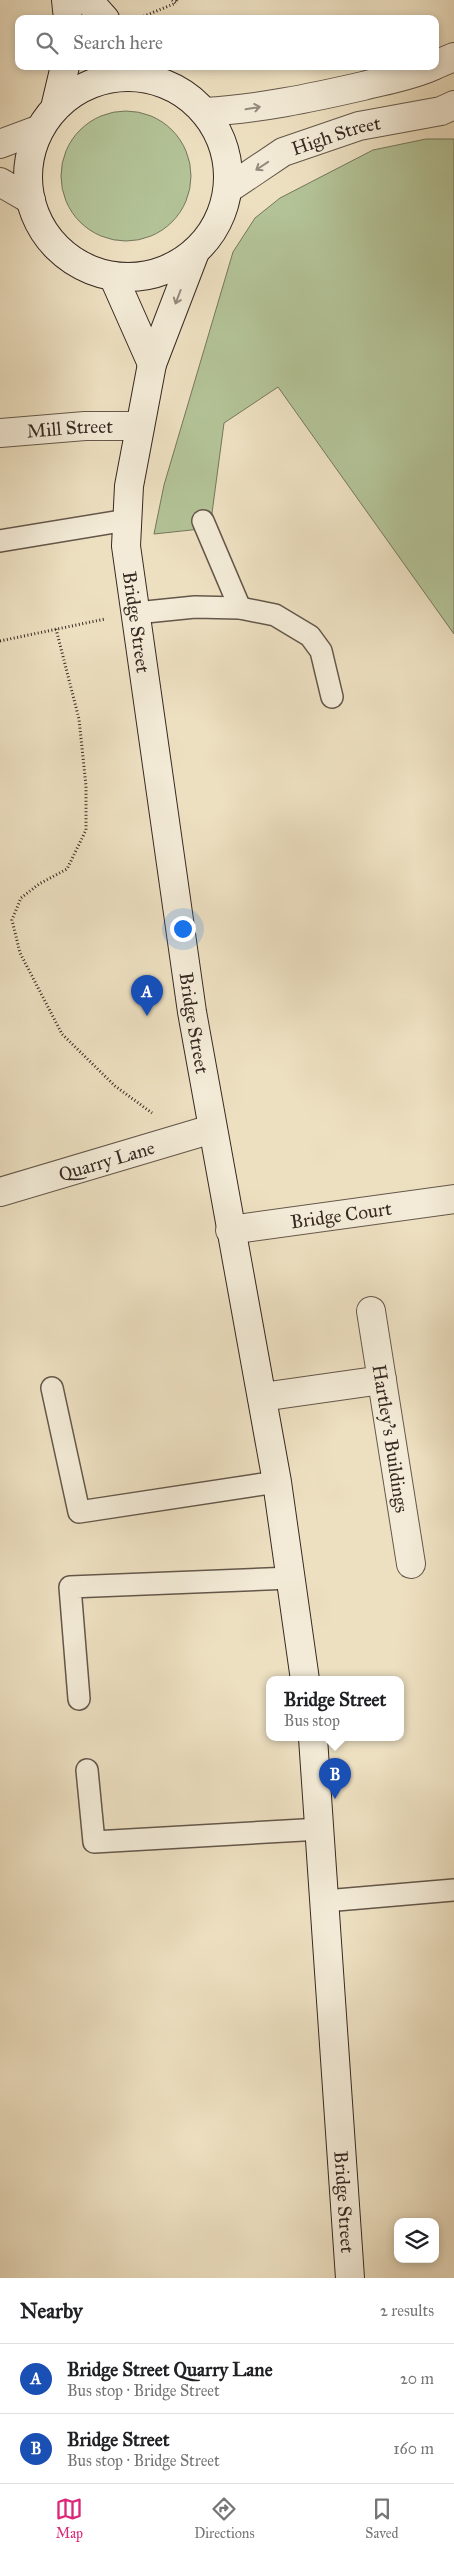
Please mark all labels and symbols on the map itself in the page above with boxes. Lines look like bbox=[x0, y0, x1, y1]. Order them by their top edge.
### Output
one-way arrow bbox=[245, 103, 261, 112]
street label: High Street bbox=[288, 111, 383, 160]
one-way arrow bbox=[255, 161, 269, 171]
one-way arrow bbox=[173, 289, 182, 304]
street label: Mill Street bbox=[26, 415, 113, 442]
street label: Bridge Street bbox=[118, 570, 155, 675]
your location bbox=[170, 916, 196, 942]
street label: Bridge Street bbox=[175, 971, 214, 1076]
pin: A bbox=[131, 975, 163, 1016]
street label: Quarry Lane bbox=[56, 1135, 157, 1186]
street label: Bridge Court bbox=[289, 1196, 393, 1233]
street label: Hartley's Buildings bbox=[368, 1363, 414, 1514]
pin: B bbox=[319, 1758, 351, 1799]
street label: Bridge Street bbox=[330, 2150, 360, 2254]

